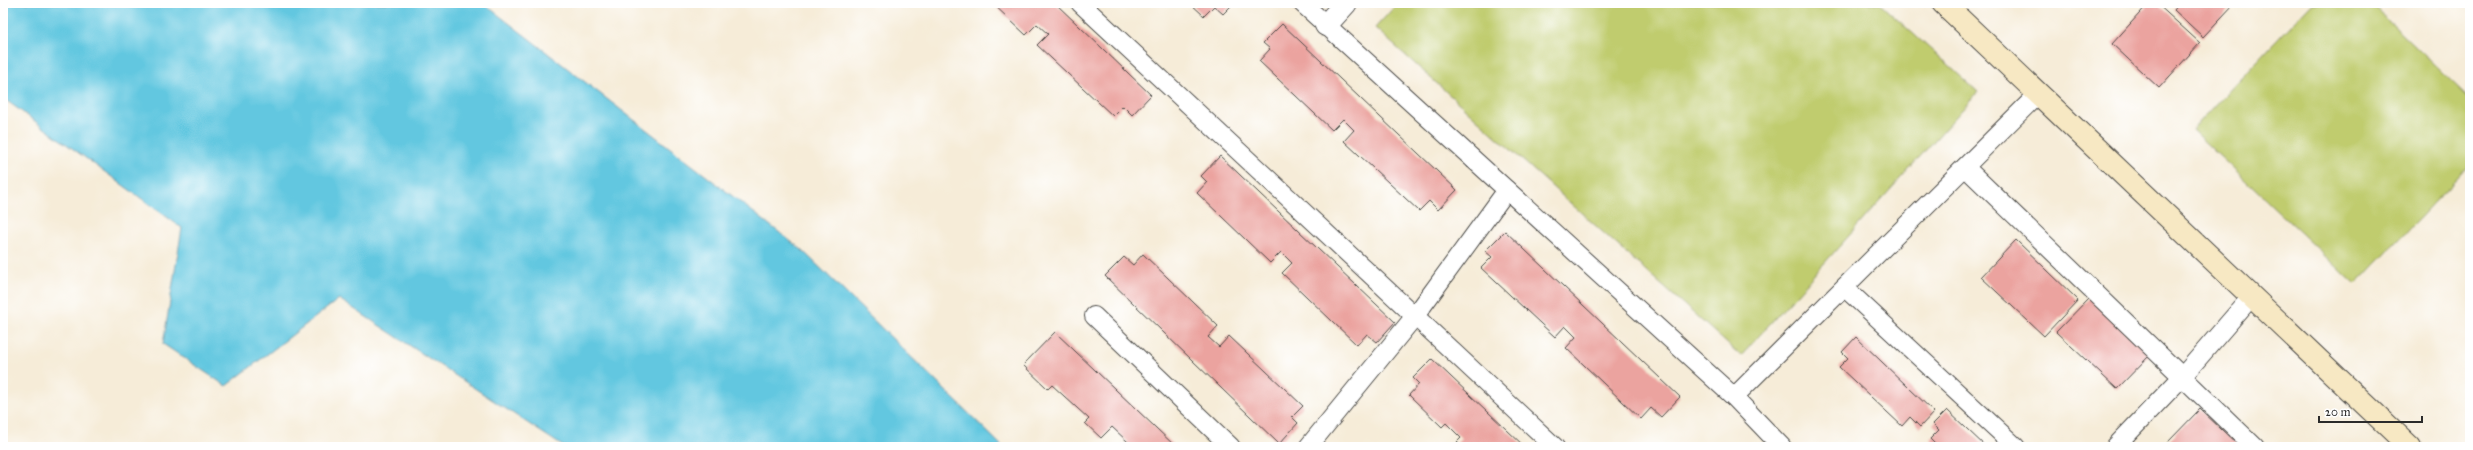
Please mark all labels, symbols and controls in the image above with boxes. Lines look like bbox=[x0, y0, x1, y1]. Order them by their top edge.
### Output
scale bar bbox=[2319, 398, 2422, 424]
text: 20 m bbox=[2325, 405, 2351, 419]

